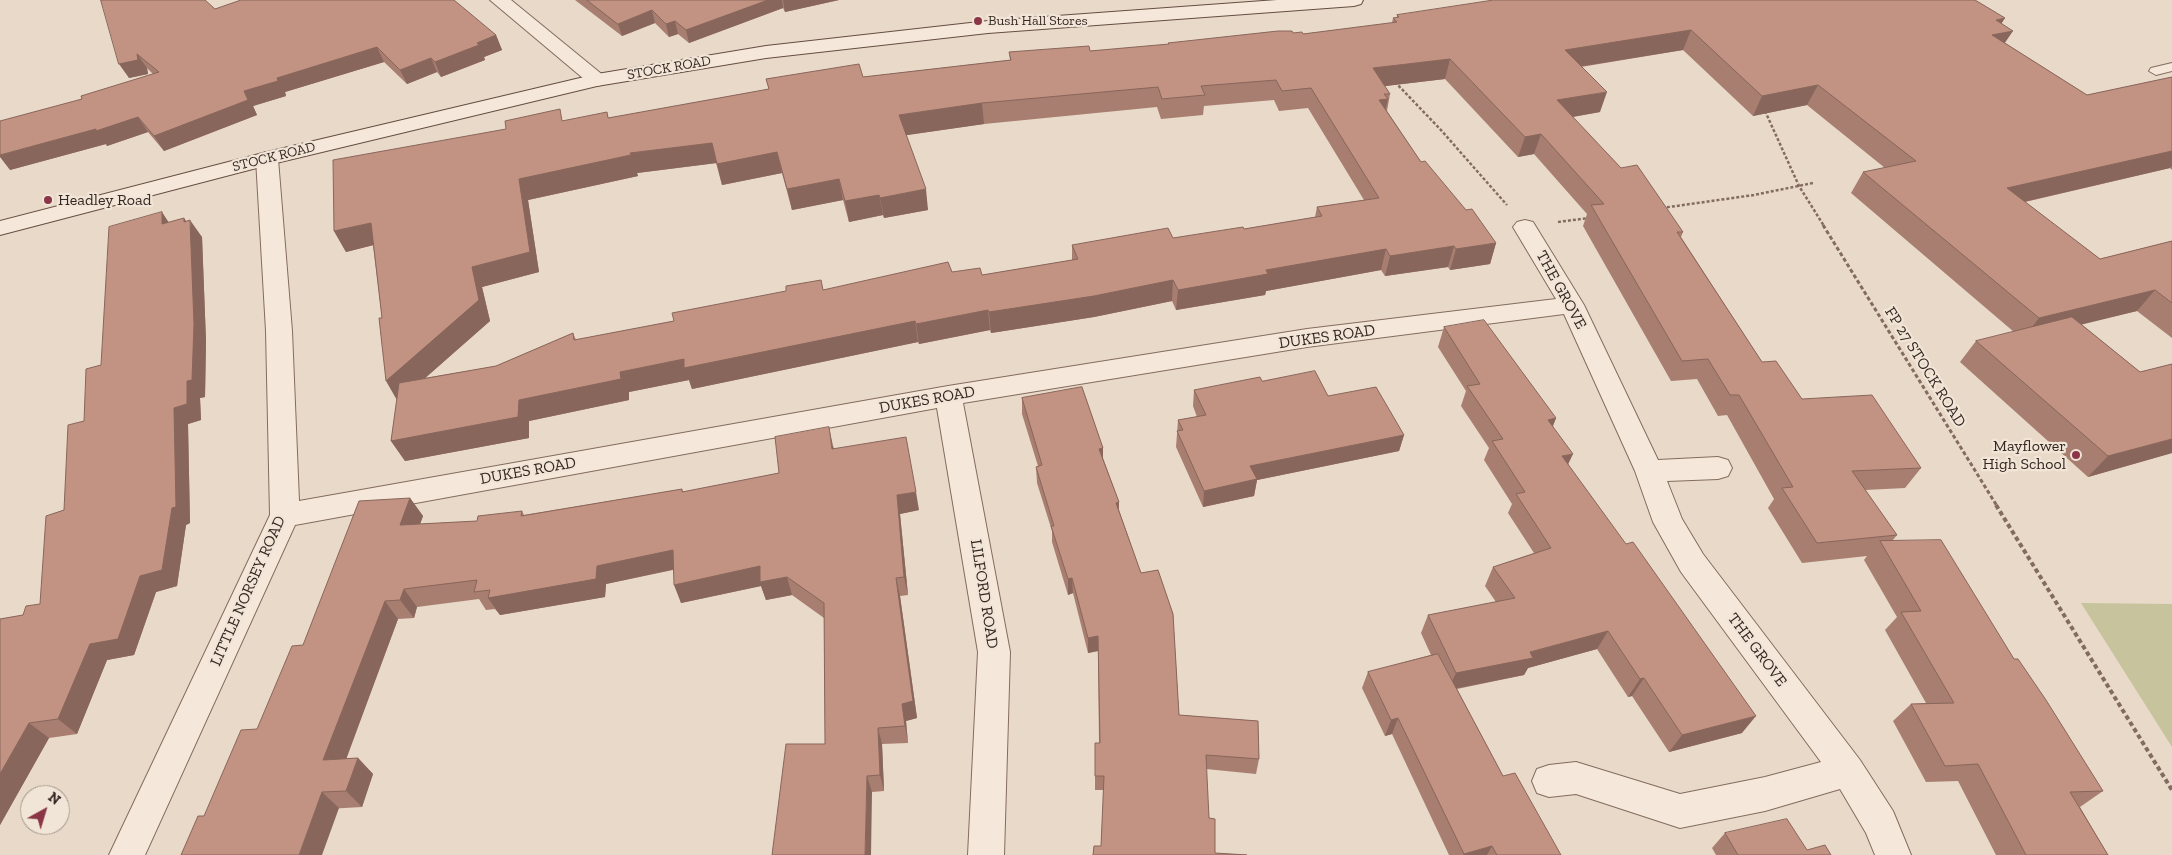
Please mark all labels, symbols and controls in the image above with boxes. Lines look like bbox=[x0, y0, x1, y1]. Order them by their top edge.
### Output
place label: Bush Hall Stores bbox=[988, 13, 1088, 29]
marker: Bush Hall Stores bbox=[972, 15, 984, 27]
street label: STOCK ROAD bbox=[626, 52, 712, 84]
street label: STOCK ROAD bbox=[231, 139, 317, 175]
place label: Headley Road bbox=[58, 190, 151, 210]
marker: Headley Road bbox=[42, 194, 54, 206]
street label: THE GROVE bbox=[1532, 247, 1590, 333]
street label: FP 27 STOCK ROAD bbox=[1880, 303, 1970, 431]
street label: DUKES ROAD bbox=[1278, 321, 1376, 353]
street label: DUKES ROAD bbox=[878, 382, 976, 418]
place label: Mayflower High School bbox=[1983, 436, 2066, 474]
marker: Mayflower High School bbox=[2070, 449, 2082, 461]
street label: DUKES ROAD bbox=[479, 453, 577, 489]
street label: LITTLE NORSEY ROAD bbox=[206, 513, 290, 669]
street label: LILFORD ROAD bbox=[966, 538, 1002, 650]
street label: THE GROVE bbox=[1723, 610, 1791, 690]
north arrow bbox=[20, 785, 70, 835]
text: N bbox=[45, 789, 64, 809]

